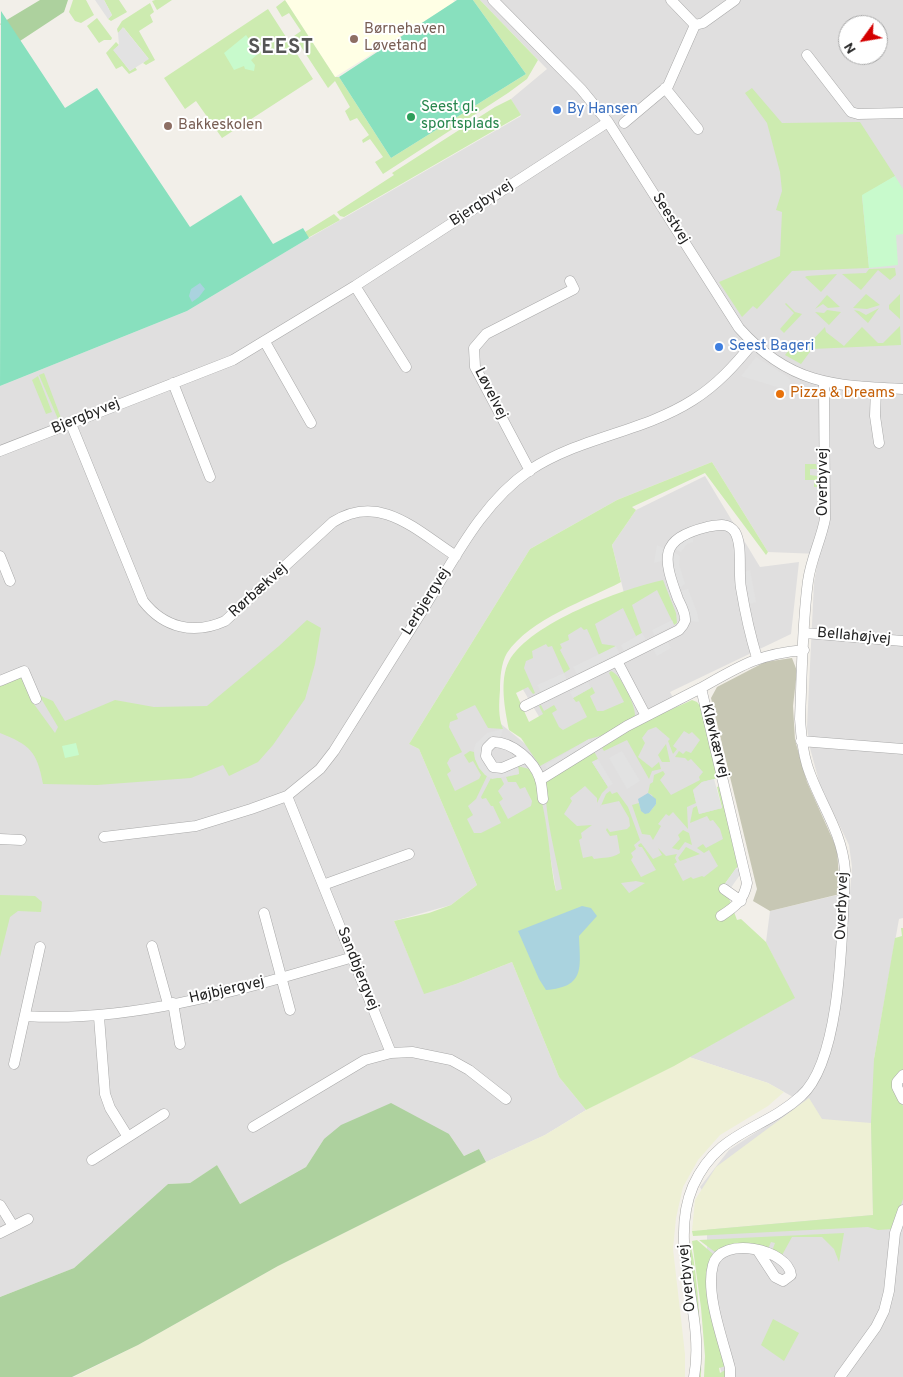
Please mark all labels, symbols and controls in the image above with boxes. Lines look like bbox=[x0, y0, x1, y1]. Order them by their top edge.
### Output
north arrow bbox=[838, 15, 888, 65]
place label: Børnehaven Løvetand bbox=[364, 21, 445, 56]
marker: Børnehaven Løvetand bbox=[348, 33, 360, 45]
district label: SEEST bbox=[247, 37, 315, 61]
text: N bbox=[841, 39, 861, 56]
place label: Seest gl. sportsplads bbox=[421, 99, 500, 134]
place label: By Hansen bbox=[567, 101, 638, 119]
marker: By Hansen bbox=[551, 104, 563, 116]
marker: Seest gl. sportsplads bbox=[405, 111, 417, 123]
place label: Bakkeskolen bbox=[178, 117, 263, 135]
marker: Bakkeskolen bbox=[162, 120, 174, 132]
street label: Bjergbyvej bbox=[447, 177, 517, 231]
street label: Seestvej bbox=[647, 190, 693, 248]
place label: Seest Bageri bbox=[729, 338, 814, 356]
marker: Seest Bageri bbox=[713, 341, 725, 353]
street label: Løvelvej bbox=[469, 365, 511, 423]
place label: Pizza & Dreams bbox=[790, 385, 895, 403]
marker: Pizza & Dreams bbox=[774, 388, 786, 400]
street label: Bjergbyvej bbox=[49, 395, 123, 439]
street label: Overbyvej bbox=[815, 448, 833, 516]
street label: Rørbækvej bbox=[226, 560, 292, 622]
street label: Lerbjergvej bbox=[399, 565, 455, 639]
street label: Bellahøjvej bbox=[816, 625, 892, 649]
street label: Kløvkærvej bbox=[696, 702, 732, 780]
street label: Overbyvej bbox=[833, 871, 853, 941]
street label: Sandbjergvej bbox=[332, 925, 382, 1013]
street label: Højbjergvej bbox=[188, 974, 266, 1008]
street label: Overbyvej bbox=[675, 1243, 701, 1313]

